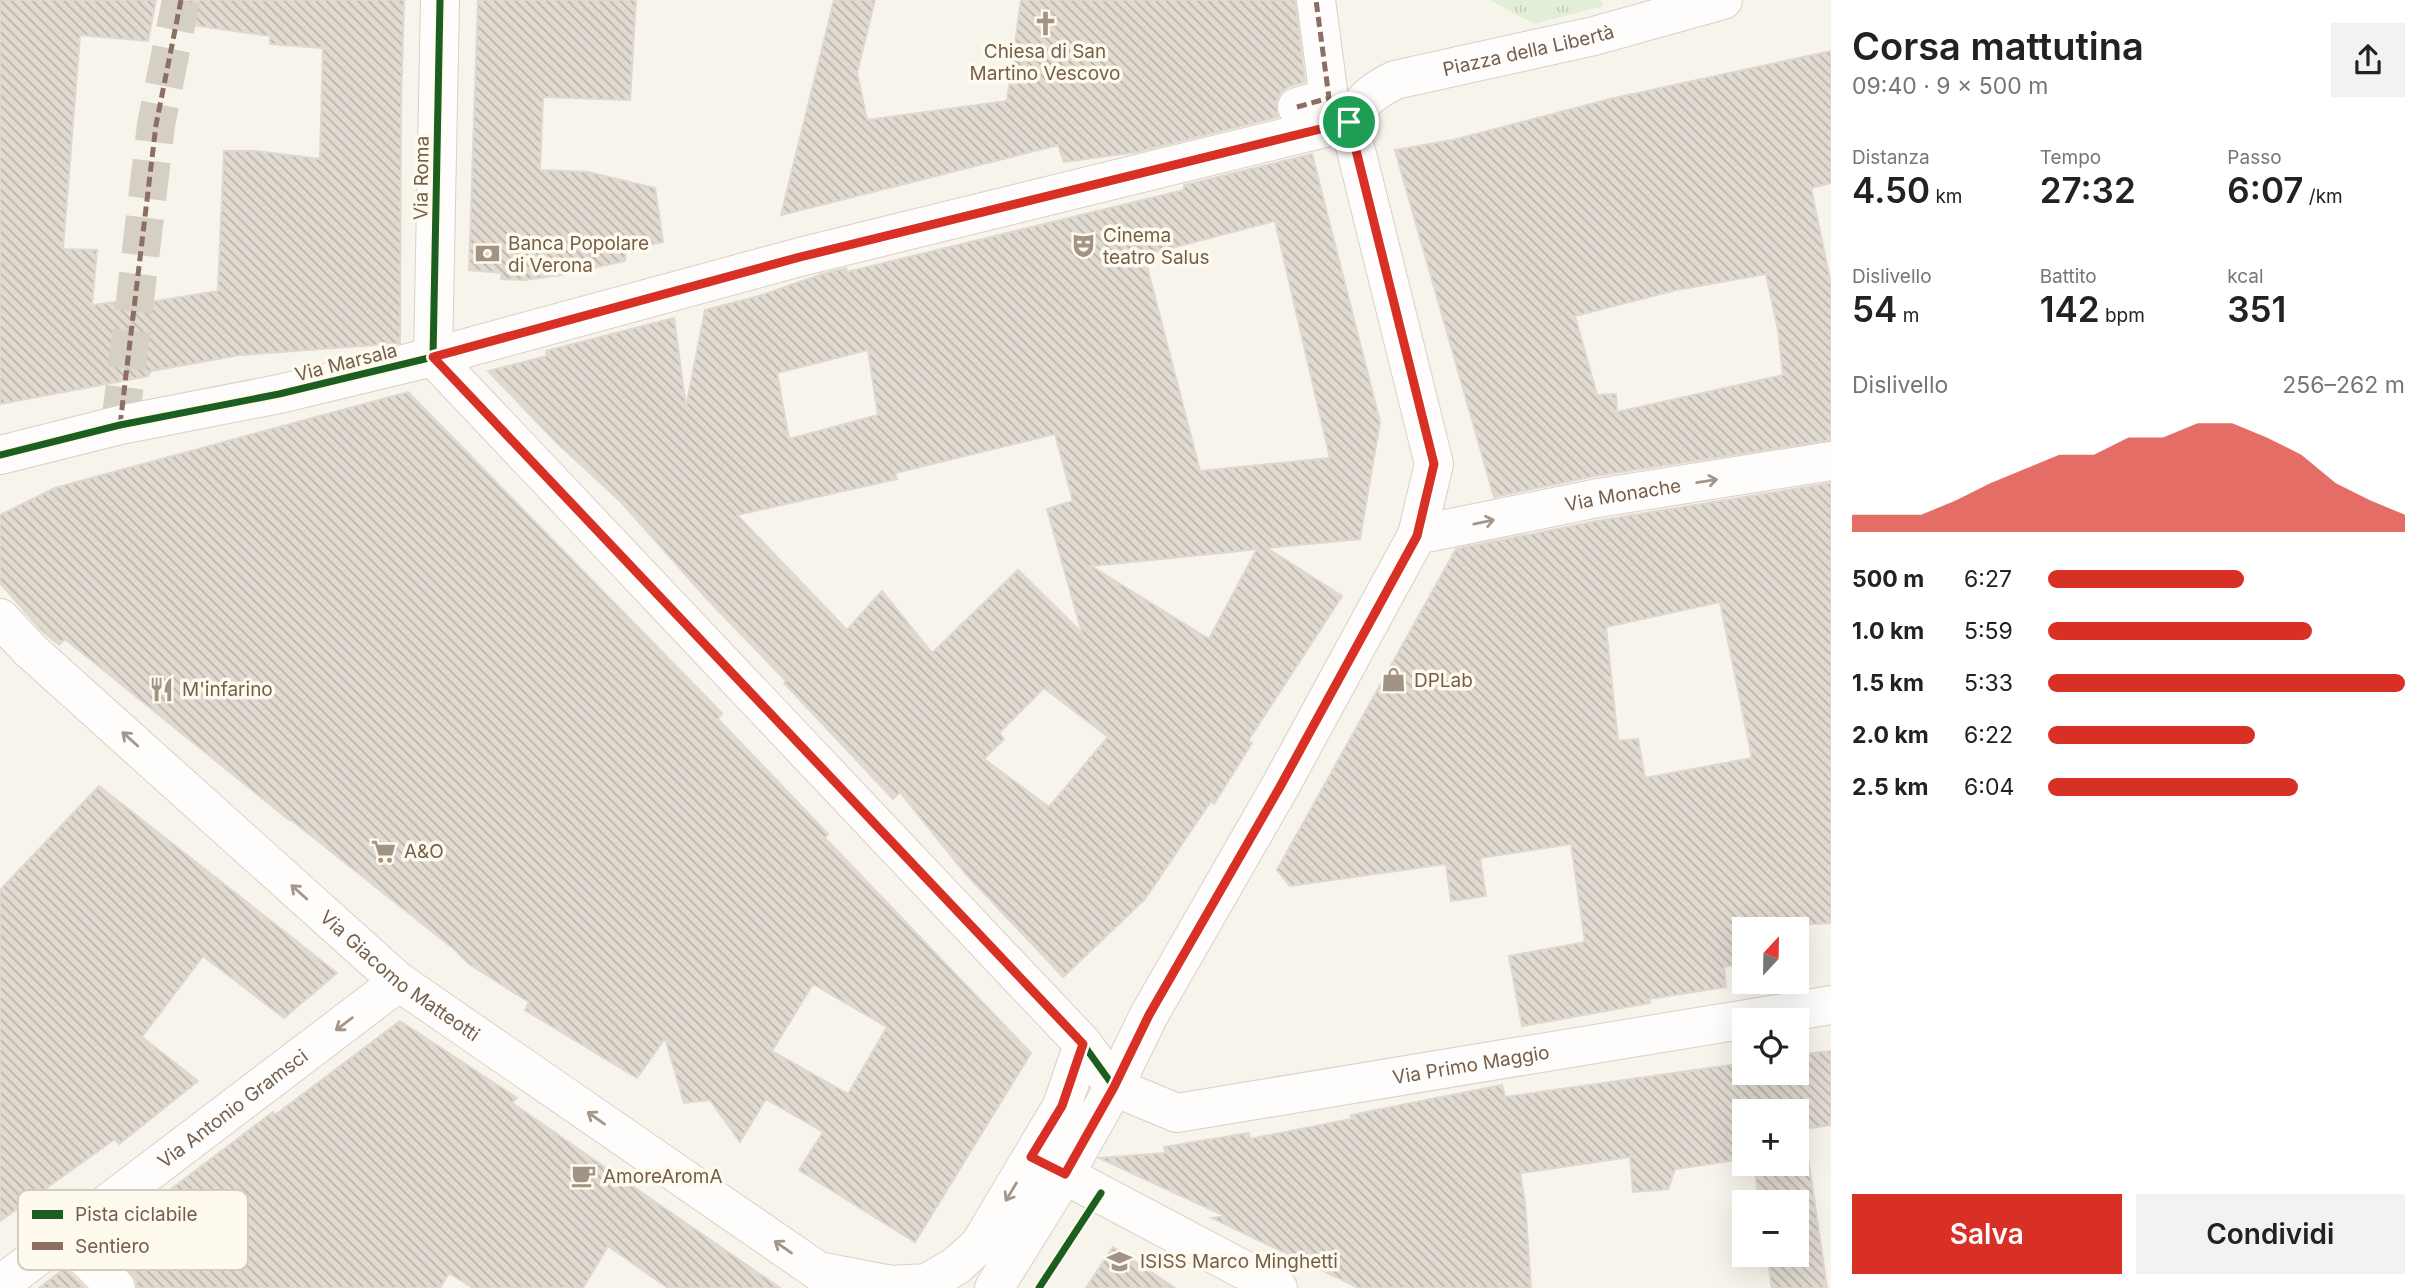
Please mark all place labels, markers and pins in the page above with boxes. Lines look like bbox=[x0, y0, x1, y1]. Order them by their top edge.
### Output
church icon: Chiesa di San Martino Vescovo bbox=[1031, 9, 1059, 37]
place label: Chiesa di San Martino Vescovo bbox=[970, 40, 1120, 85]
pin bbox=[1319, 92, 1379, 152]
place label: Cinema teatro Salus bbox=[1103, 224, 1209, 269]
place label: Banca Popolare di Verona bbox=[508, 232, 649, 277]
theatre icon: Cinema teatro Salus bbox=[1069, 232, 1097, 260]
bank icon: Banca Popolare di Verona bbox=[474, 240, 502, 268]
shop icon: DPLab bbox=[1380, 666, 1408, 694]
place label: DPLab bbox=[1414, 669, 1473, 692]
restaurant icon: M'infarino bbox=[148, 675, 176, 703]
place label: M'infarino bbox=[182, 678, 273, 701]
supermarket icon: A&O bbox=[370, 837, 398, 865]
place label: A&O bbox=[404, 840, 444, 863]
cafe icon: AmoreAromA bbox=[569, 1162, 597, 1190]
place label: AmoreAromA bbox=[603, 1165, 723, 1188]
school or university icon: ISISS Marco Minghetti bbox=[1106, 1247, 1134, 1275]
place label: ISISS Marco Minghetti bbox=[1140, 1250, 1338, 1273]

